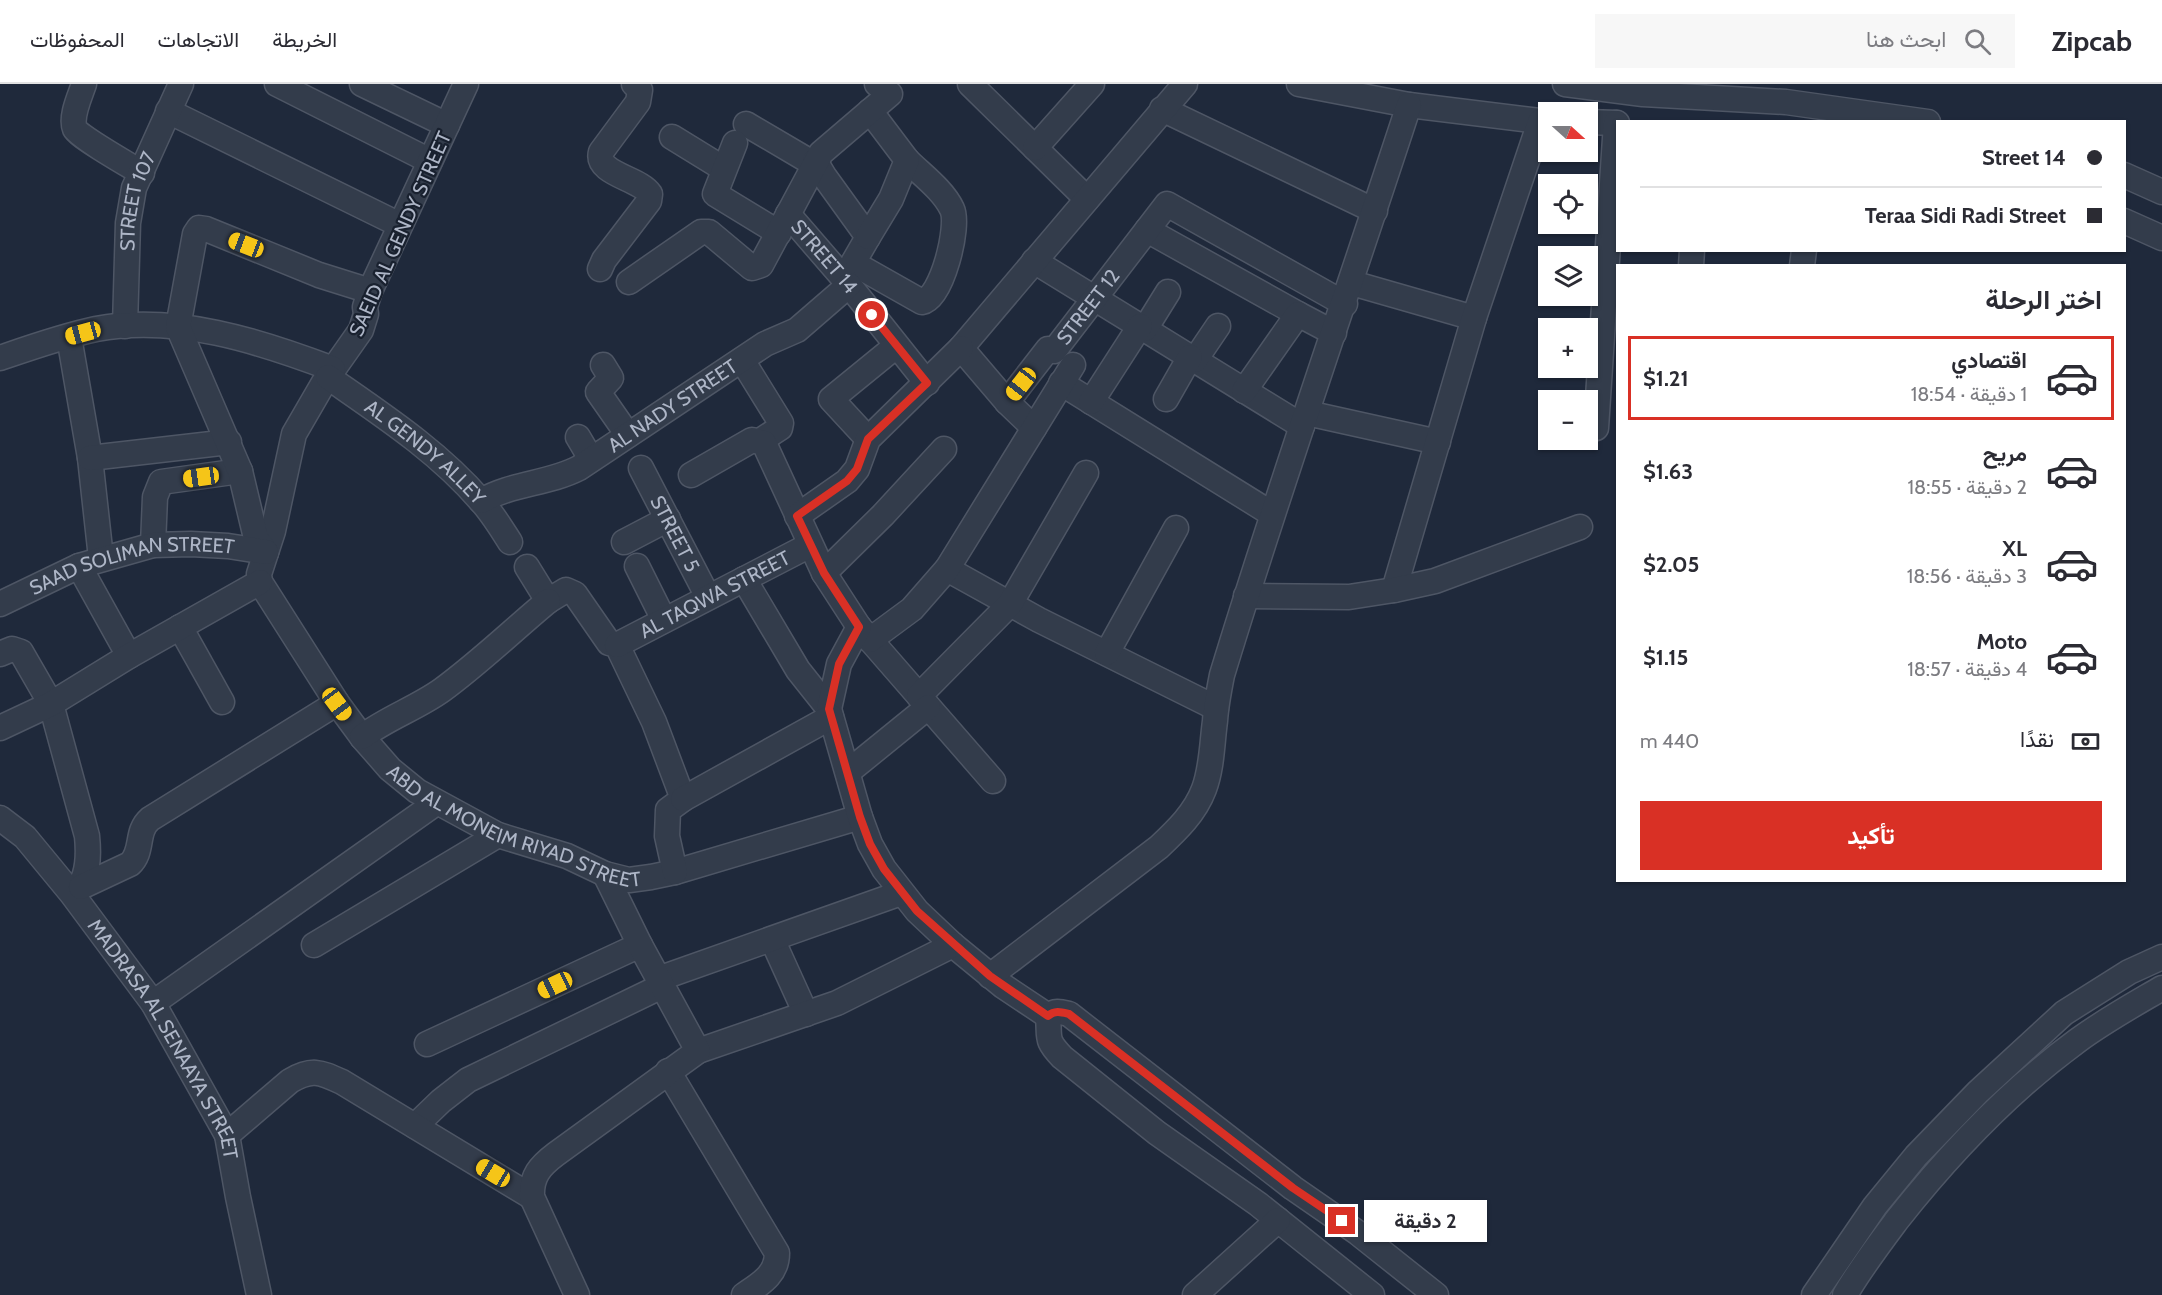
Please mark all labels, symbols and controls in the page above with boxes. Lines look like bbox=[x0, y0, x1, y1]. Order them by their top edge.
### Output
search box bbox=[1595, 14, 2015, 68]
text: Zipcab bbox=[2051, 24, 2132, 58]
icon: search bbox=[1961, 25, 1994, 58]
text: ابحث هنا bbox=[1866, 26, 1946, 53]
text: المحفوظات bbox=[30, 27, 125, 52]
text: الاتجاهات bbox=[158, 27, 239, 52]
text: الخريطة bbox=[272, 27, 337, 52]
north arrow bbox=[1538, 102, 1598, 162]
map controls bbox=[1538, 102, 1598, 450]
street label: SAEID AL GENDY STREET bbox=[344, 128, 456, 340]
text: Street 14 bbox=[1982, 144, 2066, 171]
street label: STREET 107 bbox=[115, 148, 161, 251]
button: locate bbox=[1538, 174, 1598, 234]
text: Teraa Sidi Radi Street bbox=[1865, 202, 2066, 229]
street label: STREET 14 bbox=[786, 215, 863, 299]
car bbox=[226, 230, 266, 260]
button: layers bbox=[1538, 246, 1598, 306]
street label: STREET 12 bbox=[1051, 264, 1124, 349]
text: اختر الرحلة bbox=[1985, 283, 2102, 316]
route start bbox=[858, 301, 885, 328]
button: + bbox=[1538, 318, 1598, 378]
car bbox=[63, 320, 103, 346]
text: اقتصادي bbox=[1951, 347, 2027, 374]
icon: car bbox=[2045, 351, 2099, 405]
street label: AL NADY STREET bbox=[603, 354, 742, 457]
car bbox=[1003, 364, 1039, 404]
text: $1.21 bbox=[1643, 365, 1689, 392]
text: 1 دقيقة · 18:54 bbox=[1911, 382, 2027, 406]
button: − bbox=[1538, 390, 1598, 450]
street label: AL GENDY ALLEY bbox=[360, 395, 491, 510]
text: مريح bbox=[1983, 440, 2027, 467]
icon: car bbox=[2045, 444, 2099, 498]
text: $1.63 bbox=[1643, 458, 1693, 485]
car bbox=[182, 466, 220, 488]
text: 2 دقيقة · 18:55 bbox=[1908, 475, 2027, 499]
street label: STREET 5 bbox=[645, 491, 705, 576]
street label: SAAD SOLIMAN STREET bbox=[25, 532, 236, 600]
text: XL bbox=[2002, 535, 2027, 562]
icon: car bbox=[2045, 537, 2099, 591]
street label: AL TAQWA STREET bbox=[635, 545, 794, 643]
text: $2.05 bbox=[1643, 551, 1699, 578]
text: 3 دقيقة · 18:56 bbox=[1907, 564, 2027, 588]
text: Moto bbox=[1976, 628, 2027, 655]
icon: car bbox=[2045, 630, 2099, 684]
text: $1.15 bbox=[1643, 644, 1688, 671]
text: 4 دقيقة · 18:57 bbox=[1907, 657, 2027, 681]
car bbox=[319, 684, 355, 724]
icon: cash bbox=[2069, 725, 2102, 758]
text: نقدًا bbox=[2020, 726, 2054, 753]
text: 440 m bbox=[1640, 729, 1699, 753]
street label: ABD AL MONEIM RIYAD STREET bbox=[382, 759, 643, 892]
button: تأكيد bbox=[1640, 801, 2102, 870]
street label: MADRASA AL SENAAYA STREET bbox=[83, 914, 243, 1161]
car bbox=[535, 969, 575, 1001]
car bbox=[473, 1156, 513, 1190]
callout: 2 دقيقة bbox=[1363, 1200, 1486, 1242]
route end bbox=[1328, 1207, 1355, 1234]
text: 2 دقيقة bbox=[1394, 1209, 1457, 1233]

